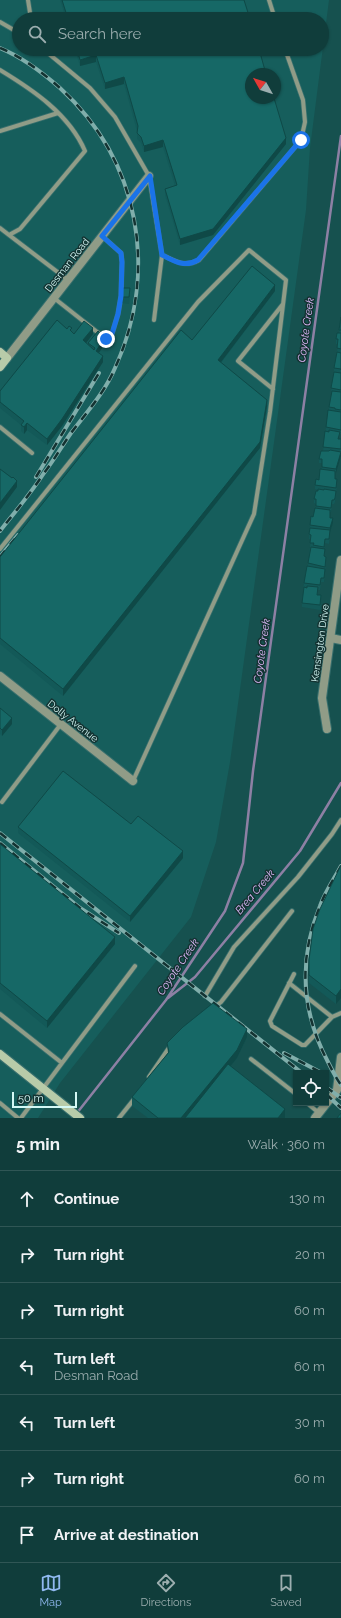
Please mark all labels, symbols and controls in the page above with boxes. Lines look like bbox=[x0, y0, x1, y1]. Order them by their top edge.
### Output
search box bbox=[12, 12, 329, 56]
icon: search bbox=[26, 23, 48, 45]
text: Search here bbox=[58, 25, 141, 43]
north arrow bbox=[245, 68, 281, 104]
route start bbox=[292, 131, 310, 149]
street label: Desman Road bbox=[43, 236, 91, 294]
water label: Coyote Creek bbox=[295, 297, 317, 363]
route end bbox=[97, 330, 115, 348]
street label: Kensington Drive bbox=[309, 603, 331, 683]
water label: Coyote Creek bbox=[251, 618, 273, 684]
street label: Dolly Avenue bbox=[46, 698, 100, 744]
water label: Brea Creek bbox=[233, 867, 278, 917]
water label: Coyote Creek bbox=[154, 936, 202, 998]
map controls bbox=[293, 1070, 329, 1106]
button: locate bbox=[293, 1070, 329, 1106]
scale bar bbox=[12, 1090, 77, 1109]
text: 50 m bbox=[18, 1092, 44, 1105]
text: 5 min bbox=[16, 1134, 60, 1154]
text: Walk · 360 m bbox=[247, 1137, 325, 1152]
icon: ahead bbox=[16, 1188, 38, 1210]
text: Continue bbox=[54, 1190, 119, 1208]
text: 130 m bbox=[289, 1191, 325, 1206]
icon: right bbox=[16, 1244, 38, 1266]
text: Turn right bbox=[54, 1246, 124, 1264]
text: 20 m bbox=[295, 1247, 325, 1262]
icon: right bbox=[16, 1300, 38, 1322]
text: Turn right bbox=[54, 1302, 124, 1320]
text: 60 m bbox=[294, 1303, 325, 1318]
text: Turn left bbox=[54, 1350, 115, 1368]
icon: left bbox=[16, 1356, 38, 1378]
text: 60 m bbox=[294, 1359, 325, 1374]
text: Desman Road bbox=[54, 1368, 138, 1383]
icon: left bbox=[16, 1412, 38, 1434]
text: Turn left bbox=[54, 1414, 115, 1432]
text: 30 m bbox=[295, 1415, 325, 1430]
icon: right bbox=[16, 1468, 38, 1490]
text: Turn right bbox=[54, 1470, 124, 1488]
text: 60 m bbox=[294, 1471, 325, 1486]
icon: arrive bbox=[16, 1524, 38, 1546]
text: Arrive at destination bbox=[54, 1526, 199, 1544]
tab: Map bbox=[39, 1572, 62, 1609]
tab: Directions bbox=[141, 1572, 191, 1609]
tab: Saved bbox=[270, 1572, 302, 1609]

